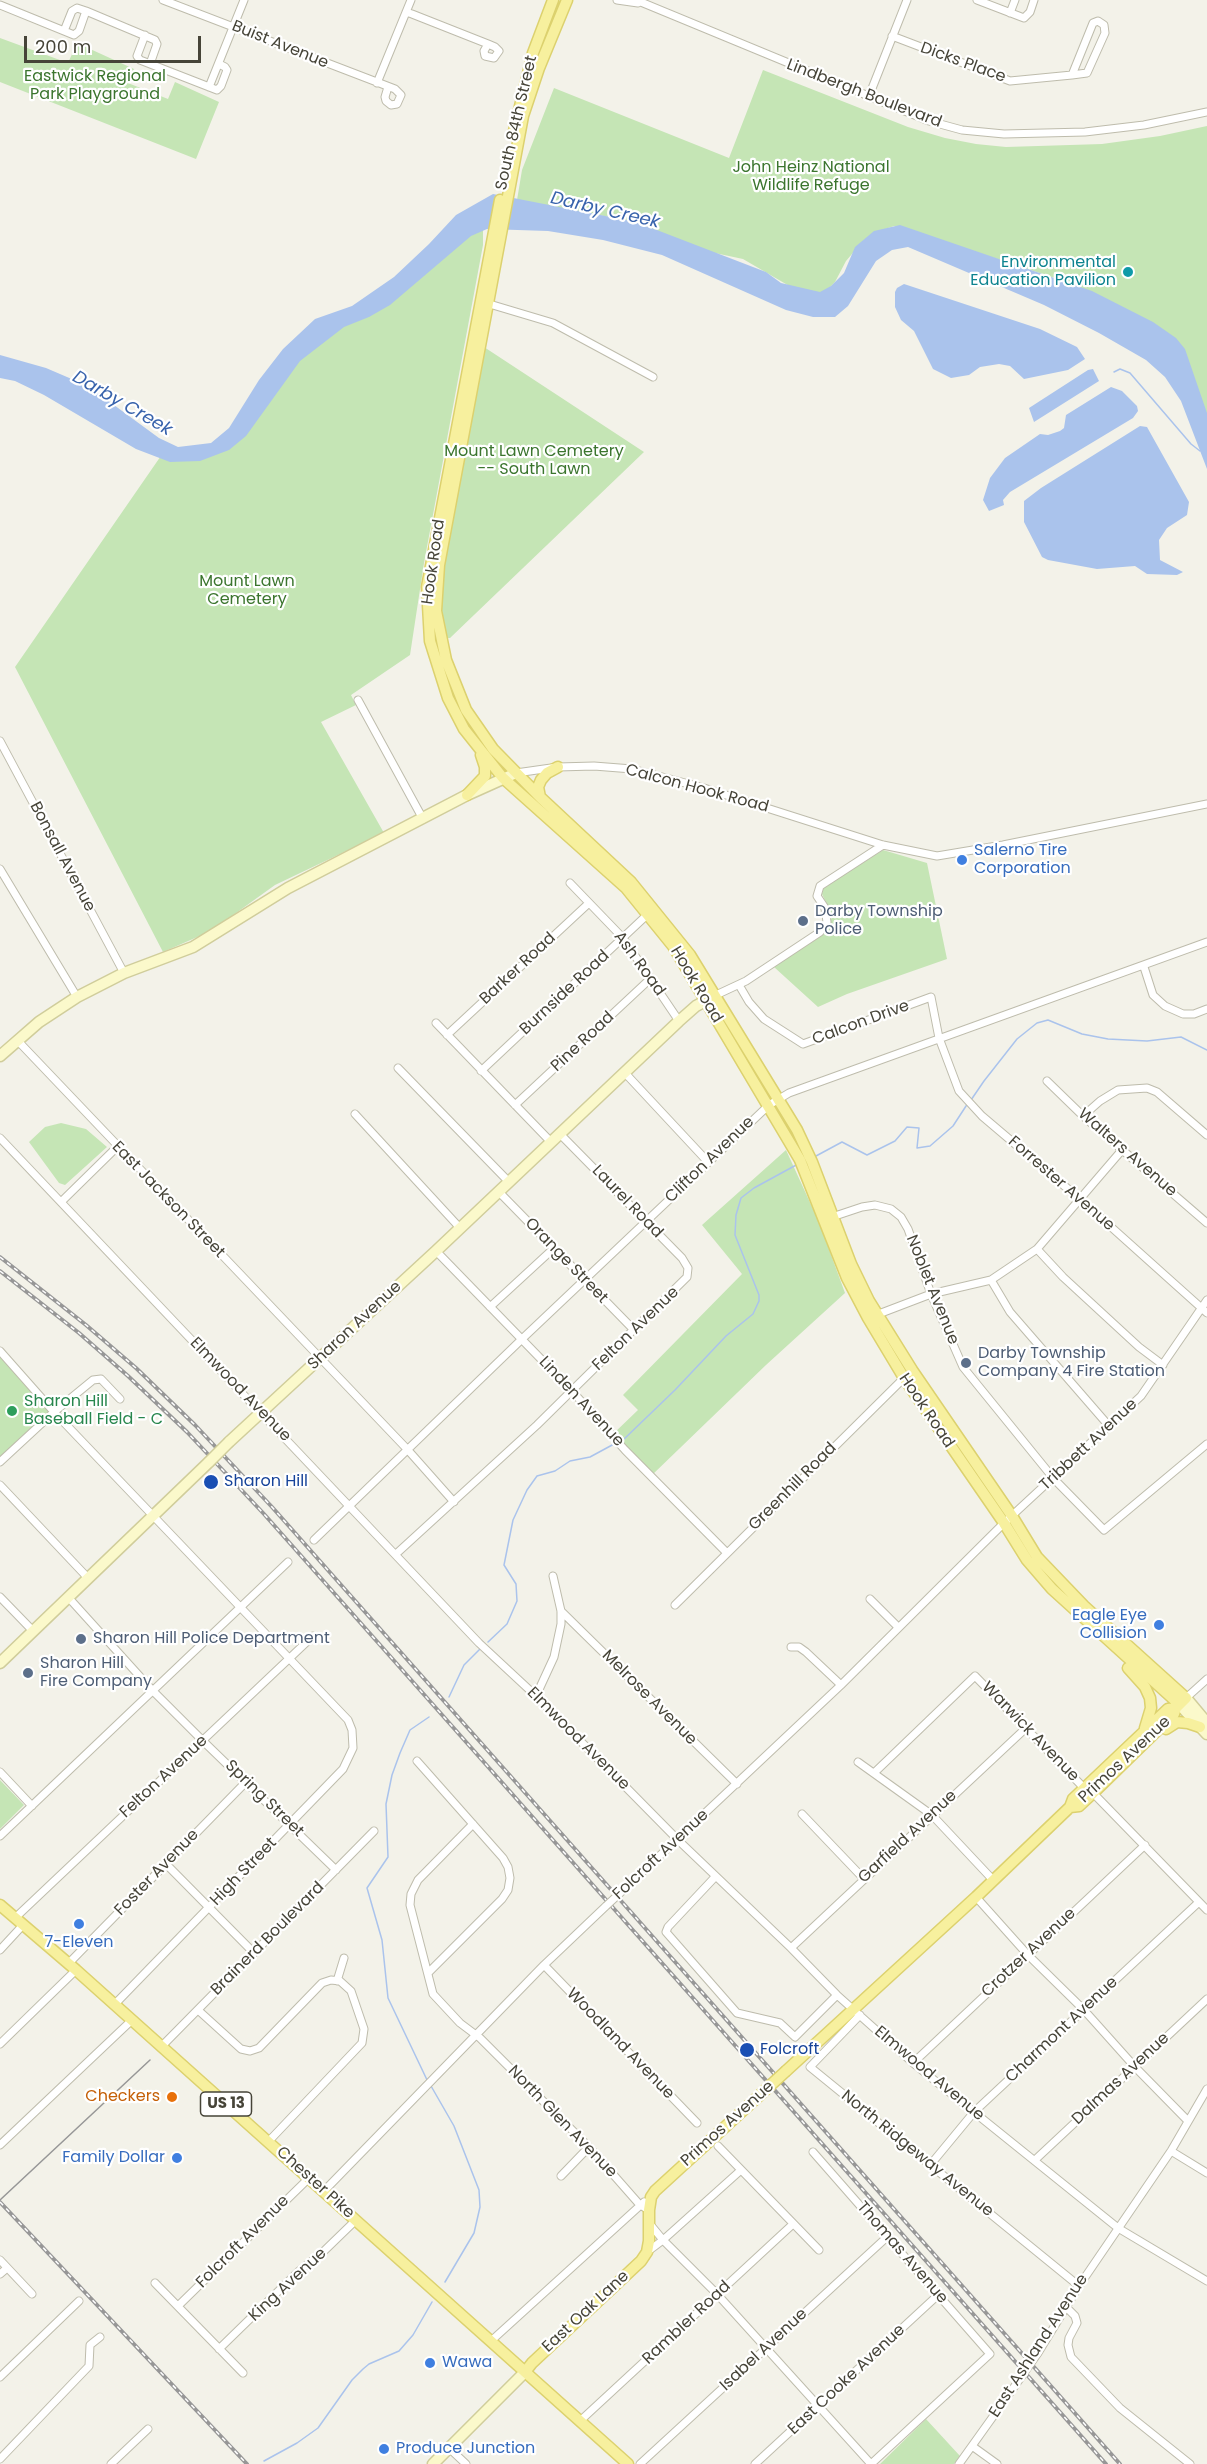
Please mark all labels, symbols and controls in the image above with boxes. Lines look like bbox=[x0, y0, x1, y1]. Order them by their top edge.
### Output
street label: Buist Avenue bbox=[229, 17, 331, 73]
scale bar bbox=[27, 24, 204, 62]
text: 200 m bbox=[35, 34, 91, 59]
street label: Dicks Place bbox=[918, 39, 1008, 87]
street label: South 84th Street bbox=[492, 54, 542, 192]
street label: Lindbergh Boulevard bbox=[784, 56, 944, 132]
park label: Eastwick Regional Park Playground bbox=[24, 67, 166, 105]
park label: John Heinz National Wildlife Refuge bbox=[732, 158, 890, 196]
water label: Darby Creek bbox=[548, 188, 662, 234]
place label: Environmental Education Pavilion bbox=[970, 253, 1116, 291]
marker: Environmental Education Pavilion bbox=[1121, 265, 1135, 279]
water label: Darby Creek bbox=[68, 367, 176, 441]
park label: Mount Lawn Cemetery -- South Lawn bbox=[444, 442, 624, 480]
street label: Hook Road bbox=[419, 518, 449, 606]
park label: Mount Lawn Cemetery bbox=[199, 572, 295, 610]
street label: Calcon Hook Road bbox=[623, 761, 771, 817]
street label: Bonsall Avenue bbox=[25, 799, 99, 915]
place label: Salerno Tire Corporation bbox=[974, 841, 1071, 879]
marker: Salerno Tire Corporation bbox=[955, 853, 969, 867]
place label: Darby Township Police bbox=[815, 902, 943, 940]
marker: Darby Township Police bbox=[796, 914, 810, 928]
street label: Ash Road bbox=[609, 928, 669, 1000]
street label: Barker Road bbox=[476, 929, 560, 1009]
street label: Hook Road bbox=[666, 943, 726, 1027]
street label: Burnside Road bbox=[516, 947, 614, 1039]
street label: Calcon Drive bbox=[810, 997, 912, 1049]
street label: Pine Road bbox=[547, 1008, 619, 1076]
street label: Walters Avenue bbox=[1074, 1105, 1180, 1201]
street label: Clifton Avenue bbox=[662, 1113, 758, 1207]
street label: Forrester Avenue bbox=[1004, 1133, 1118, 1235]
street label: East Jackson Street bbox=[107, 1138, 229, 1262]
street label: Laurel Road bbox=[588, 1162, 666, 1242]
street label: Orange Street bbox=[520, 1214, 612, 1308]
street label: Noblet Avenue bbox=[901, 1232, 963, 1348]
street label: Sharon Avenue bbox=[304, 1278, 406, 1374]
street label: Felton Avenue bbox=[589, 1283, 683, 1375]
street label: Elmwood Avenue bbox=[185, 1334, 295, 1446]
place label: Darby Township Company 4 Fire Station bbox=[978, 1344, 1165, 1382]
street label: Linden Avenue bbox=[534, 1353, 628, 1451]
marker: Darby Township Company 4 Fire Station bbox=[959, 1356, 973, 1370]
street label: Hook Road bbox=[894, 1370, 958, 1452]
place label: Sharon Hill Baseball Field - C bbox=[24, 1392, 163, 1430]
street label: Tribbett Avenue bbox=[1036, 1395, 1142, 1495]
marker: Sharon Hill Baseball Field - C bbox=[5, 1404, 19, 1418]
street label: Greenhill Road bbox=[745, 1439, 841, 1535]
place label: Sharon Hill bbox=[224, 1472, 308, 1492]
marker: Sharon Hill bbox=[202, 1473, 220, 1491]
place label: Eagle Eye Collision bbox=[1072, 1606, 1147, 1644]
marker: Eagle Eye Collision bbox=[1152, 1618, 1166, 1632]
place label: Sharon Hill Police Department bbox=[93, 1629, 330, 1649]
marker: Sharon Hill Police Department bbox=[74, 1632, 88, 1646]
street label: Melrose Avenue bbox=[598, 1647, 700, 1749]
place label: Sharon Hill Fire Company bbox=[40, 1654, 152, 1692]
marker: Sharon Hill Fire Company bbox=[21, 1666, 35, 1680]
street label: Warwick Avenue bbox=[977, 1678, 1083, 1786]
street label: Elmwood Avenue bbox=[523, 1684, 633, 1794]
street label: Primos Avenue bbox=[1075, 1713, 1175, 1807]
street label: Felton Avenue bbox=[116, 1732, 212, 1822]
street label: Spring Street bbox=[221, 1757, 307, 1841]
street label: Garfield Avenue bbox=[855, 1787, 961, 1887]
street label: Folcroft Avenue bbox=[609, 1806, 713, 1904]
street label: Foster Avenue bbox=[111, 1826, 203, 1920]
street label: High Street bbox=[207, 1834, 281, 1910]
street label: Brainerd Boulevard bbox=[207, 1878, 329, 2000]
street label: Crotzer Avenue bbox=[978, 1904, 1080, 2002]
marker: 7-Eleven bbox=[72, 1917, 86, 1931]
place label: 7-Eleven bbox=[45, 1933, 113, 1953]
street label: Charmont Avenue bbox=[1002, 1973, 1122, 2087]
street label: Woodland Avenue bbox=[562, 1984, 678, 2104]
street label: Elmwood Avenue bbox=[870, 2022, 988, 2126]
street label: Dalmas Avenue bbox=[1068, 2029, 1174, 2129]
place label: Folcroft bbox=[760, 2040, 819, 2060]
marker: Folcroft bbox=[738, 2041, 756, 2059]
street label: North Glen Avenue bbox=[503, 2062, 621, 2182]
street label: Primos Avenue bbox=[678, 2077, 778, 2171]
place label: Checkers bbox=[85, 2087, 160, 2107]
street label: North Ridgeway Avenue bbox=[837, 2087, 997, 2221]
marker: Checkers bbox=[165, 2090, 179, 2104]
road number: US 13 bbox=[200, 2092, 252, 2116]
street label: Chester Pike bbox=[272, 2143, 358, 2223]
place label: Family Dollar bbox=[62, 2148, 165, 2168]
marker: Family Dollar bbox=[170, 2151, 184, 2165]
street label: Folcroft Avenue bbox=[193, 2192, 293, 2292]
street label: Thomas Avenue bbox=[852, 2198, 952, 2308]
street label: King Avenue bbox=[245, 2244, 331, 2326]
street label: East Oak Lane bbox=[539, 2267, 633, 2357]
street label: East Ashland Avenue bbox=[985, 2271, 1093, 2421]
street label: Rambler Road bbox=[639, 2277, 735, 2369]
street label: Isabel Avenue bbox=[716, 2305, 812, 2395]
street label: East Cooke Avenue bbox=[785, 2321, 909, 2439]
place label: Wawa bbox=[442, 2353, 492, 2373]
marker: Wawa bbox=[423, 2356, 437, 2370]
place label: Produce Junction bbox=[396, 2439, 535, 2459]
marker: Produce Junction bbox=[377, 2442, 391, 2456]

